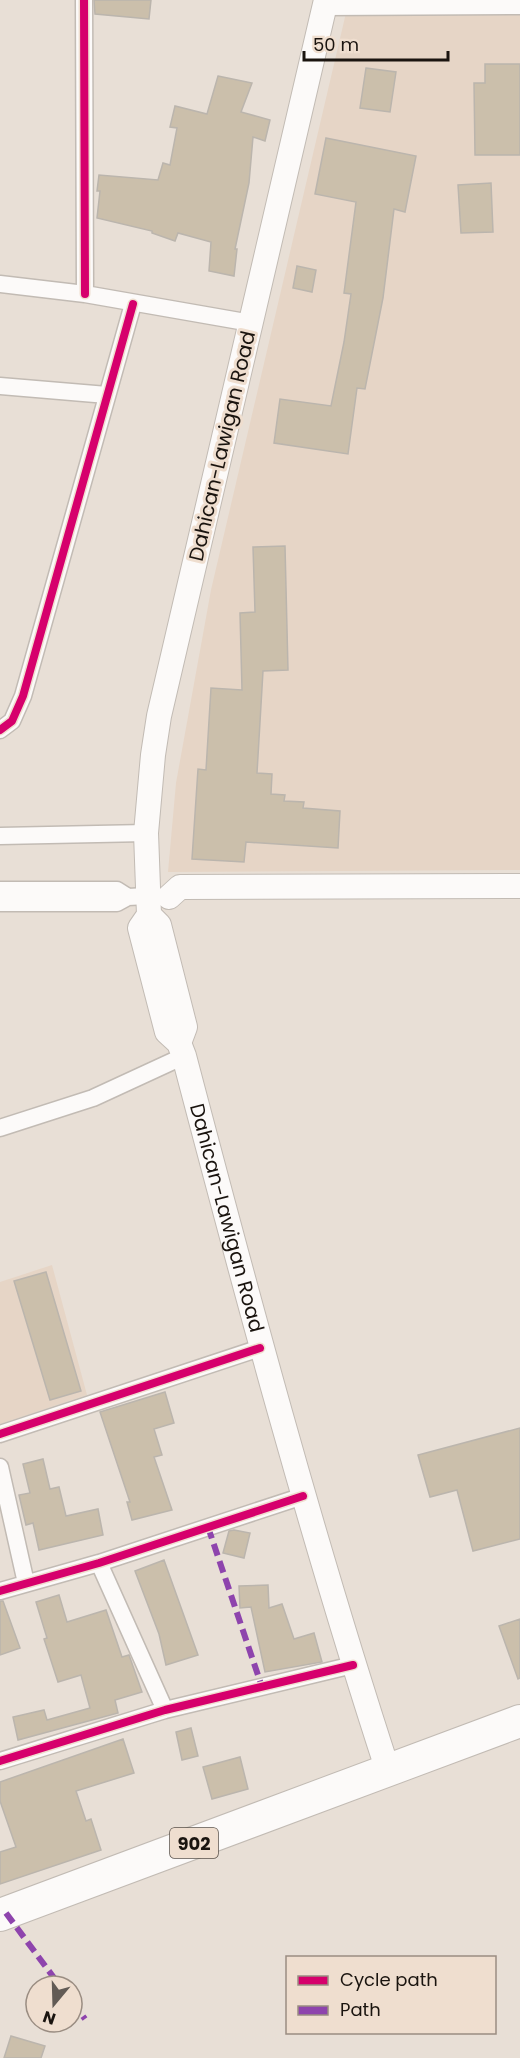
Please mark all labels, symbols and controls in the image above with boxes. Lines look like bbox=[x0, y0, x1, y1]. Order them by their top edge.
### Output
scale bar bbox=[304, 24, 448, 62]
text: 50 m bbox=[313, 32, 359, 57]
street label: Dahican-Lawigan Road bbox=[182, 328, 262, 564]
street label: Dahican-Lawigan Road bbox=[183, 1100, 271, 1335]
road number: 902 bbox=[170, 1828, 218, 1858]
legend bbox=[286, 1956, 496, 2034]
text: Cycle path bbox=[340, 1967, 438, 1992]
north arrow bbox=[24, 1974, 84, 2034]
text: Path bbox=[340, 1997, 381, 2022]
text: N bbox=[40, 2005, 59, 2031]

